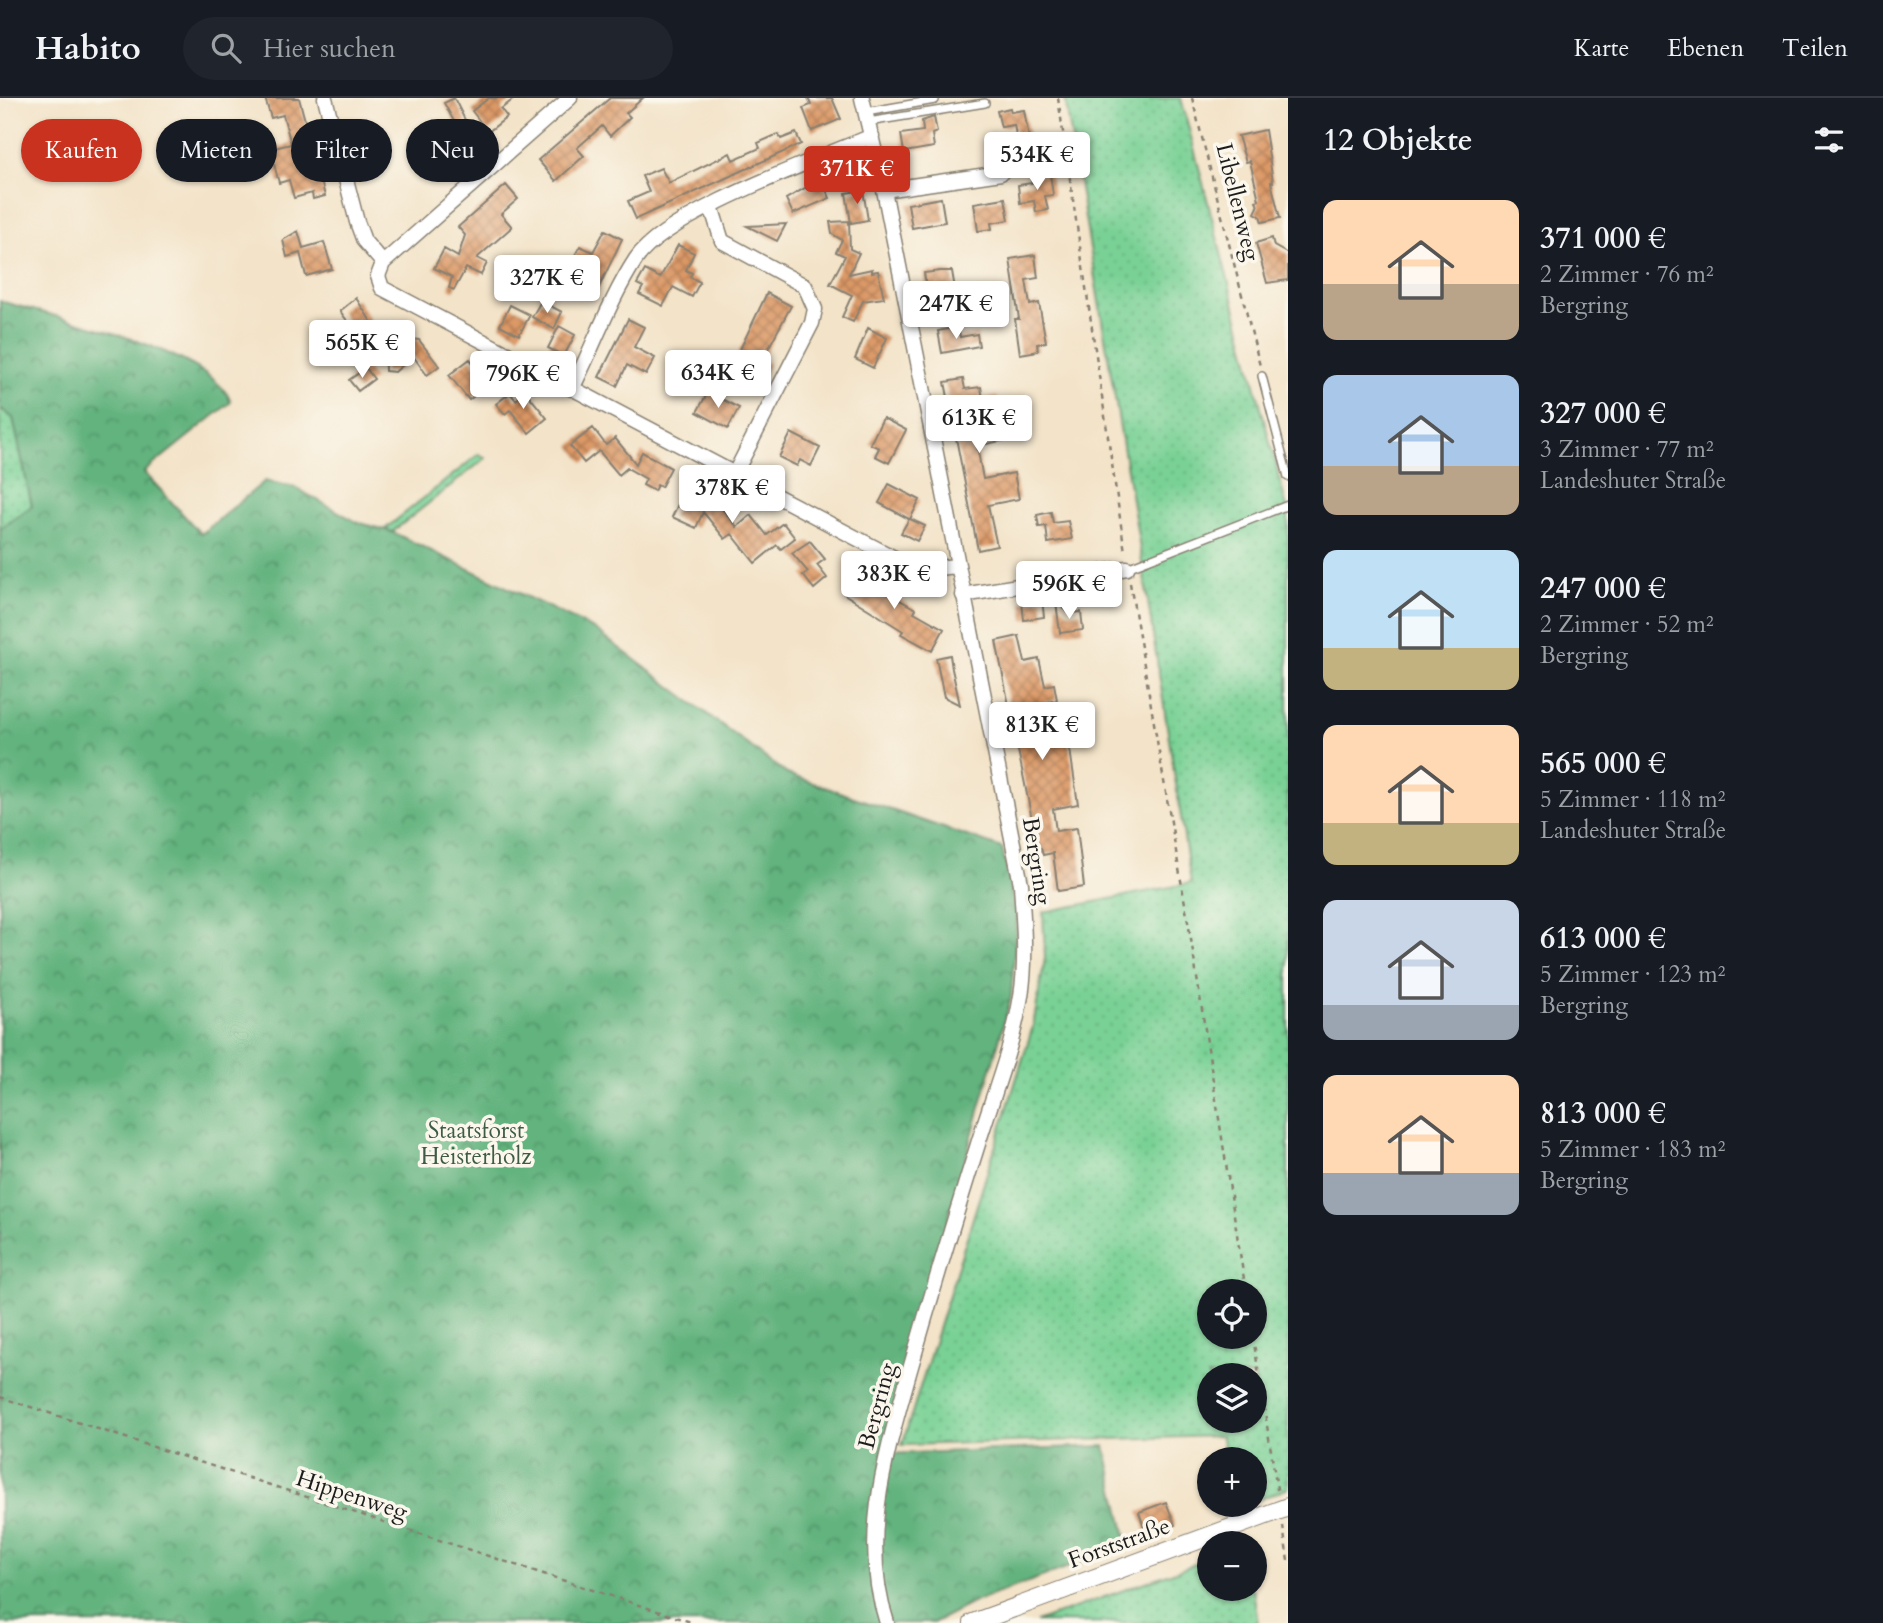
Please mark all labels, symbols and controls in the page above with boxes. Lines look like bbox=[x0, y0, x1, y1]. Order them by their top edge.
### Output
search box bbox=[183, 17, 673, 80]
text: Habito bbox=[35, 26, 141, 71]
icon: search bbox=[207, 29, 245, 67]
text: Hier suchen bbox=[263, 31, 396, 66]
text: Karte bbox=[1574, 32, 1629, 65]
text: Ebenen bbox=[1667, 32, 1744, 65]
text: Teilen bbox=[1782, 32, 1848, 65]
chip: Kaufen bbox=[21, 119, 142, 182]
chip: Mieten bbox=[156, 119, 277, 182]
chip: Filter bbox=[291, 119, 392, 182]
chip: Neu bbox=[406, 119, 499, 182]
text: 12 Objekte bbox=[1323, 120, 1473, 161]
icon: filters bbox=[1810, 121, 1848, 159]
pin: 534K € bbox=[980, 132, 1094, 192]
text: 534K € bbox=[1000, 139, 1074, 170]
street label: Libellenweg bbox=[1208, 140, 1268, 264]
pin: 371K € bbox=[800, 146, 914, 206]
text: 371K € bbox=[820, 153, 894, 184]
text: 371 000 € bbox=[1540, 218, 1666, 259]
icon: home bbox=[1379, 228, 1463, 312]
pin: 327K € bbox=[490, 256, 604, 315]
text: 2 Zimmer · 76 m² bbox=[1540, 259, 1714, 290]
text: 327K € bbox=[510, 262, 584, 293]
pin: 247K € bbox=[899, 282, 1013, 341]
text: 247K € bbox=[919, 288, 993, 319]
text: Bergring bbox=[1540, 290, 1628, 321]
pin: 565K € bbox=[305, 320, 419, 380]
text: 565K € bbox=[325, 327, 399, 358]
pin: 634K € bbox=[661, 350, 775, 410]
pin: 796K € bbox=[466, 352, 580, 411]
text: 634K € bbox=[681, 357, 755, 388]
text: 796K € bbox=[486, 358, 560, 389]
text: 327 000 € bbox=[1540, 393, 1666, 434]
pin: 613K € bbox=[922, 396, 1036, 455]
text: 613K € bbox=[942, 402, 1016, 433]
icon: home bbox=[1379, 403, 1463, 487]
text: 3 Zimmer · 77 m² bbox=[1540, 434, 1714, 465]
text: Landeshuter Straße bbox=[1540, 465, 1726, 496]
pin: 378K € bbox=[675, 466, 789, 525]
text: 378K € bbox=[695, 472, 769, 503]
pin: 383K € bbox=[837, 552, 951, 611]
text: 383K € bbox=[857, 558, 931, 589]
pin: 596K € bbox=[1012, 561, 1126, 621]
text: 596K € bbox=[1032, 568, 1106, 599]
text: 247 000 € bbox=[1540, 568, 1666, 609]
icon: home bbox=[1379, 578, 1463, 662]
text: 2 Zimmer · 52 m² bbox=[1540, 609, 1714, 640]
text: Bergring bbox=[1540, 640, 1628, 671]
pin: 813K € bbox=[985, 702, 1099, 762]
text: 813K € bbox=[1005, 709, 1079, 740]
text: 565 000 € bbox=[1540, 743, 1666, 784]
icon: home bbox=[1379, 753, 1463, 837]
text: 5 Zimmer · 118 m² bbox=[1540, 784, 1725, 815]
street label: Bergring bbox=[1015, 815, 1059, 907]
text: Landeshuter Straße bbox=[1540, 815, 1726, 846]
text: 613 000 € bbox=[1540, 918, 1666, 959]
icon: home bbox=[1379, 928, 1463, 1012]
text: 5 Zimmer · 123 m² bbox=[1540, 959, 1725, 990]
text: Bergring bbox=[1540, 990, 1628, 1021]
text: 813 000 € bbox=[1540, 1093, 1666, 1134]
icon: home bbox=[1379, 1103, 1463, 1187]
park label: Staatsforst Heisterholz bbox=[420, 1115, 532, 1172]
text: 5 Zimmer · 183 m² bbox=[1540, 1134, 1725, 1165]
text: Bergring bbox=[1540, 1165, 1628, 1196]
map controls bbox=[1197, 1279, 1267, 1601]
button: locate bbox=[1197, 1279, 1267, 1349]
street label: Bergring bbox=[851, 1359, 903, 1453]
button: layers bbox=[1197, 1363, 1267, 1433]
button: + bbox=[1197, 1447, 1267, 1517]
street label: Hippenweg bbox=[292, 1462, 412, 1528]
street label: Forststraße bbox=[1064, 1510, 1174, 1576]
button: − bbox=[1197, 1531, 1267, 1601]

